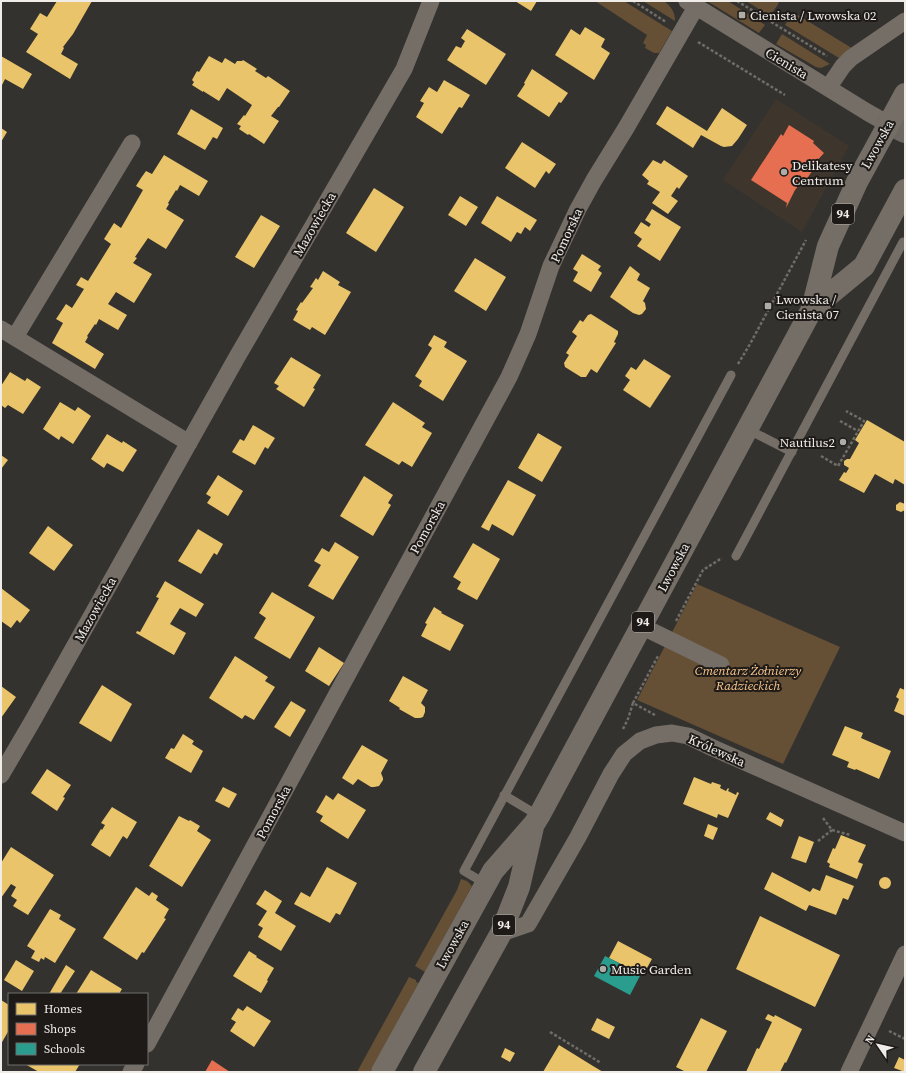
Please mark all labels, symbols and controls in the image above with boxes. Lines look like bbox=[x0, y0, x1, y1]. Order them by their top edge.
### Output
place label: Cienista / Lwowska 02 bbox=[750, 7, 876, 24]
marker: Cienista / Lwowska 02 bbox=[737, 10, 747, 20]
street label: Cienista bbox=[762, 44, 812, 83]
street label: Lwowska bbox=[857, 117, 898, 172]
place label: Delikatesy Centrum bbox=[792, 157, 853, 189]
marker: Delikatesy Centrum bbox=[779, 167, 789, 177]
street label: Mazowiecka bbox=[289, 189, 340, 259]
road number: 94 bbox=[832, 204, 854, 224]
street label: Pomorska bbox=[546, 205, 587, 265]
place label: Lwowska / Cienista 07 bbox=[776, 291, 839, 323]
marker: Lwowska / Cienista 07 bbox=[763, 301, 773, 311]
place label: Nautilus2 bbox=[780, 434, 835, 451]
marker: Nautilus2 bbox=[838, 437, 848, 447]
street label: Pomorska bbox=[406, 497, 449, 557]
street label: Lwowska bbox=[653, 539, 694, 595]
street label: Mazowiecka bbox=[71, 574, 120, 645]
road number: 94 bbox=[632, 612, 654, 632]
park label: Cmentarz Żołnierzy Radzieckich bbox=[695, 662, 802, 694]
street label: Królewska bbox=[686, 730, 748, 771]
street label: Pomorska bbox=[252, 782, 295, 842]
road number: 94 bbox=[493, 915, 515, 935]
street label: Lwowska bbox=[432, 917, 473, 972]
place label: Music Garden bbox=[611, 961, 692, 978]
marker: Music Garden bbox=[598, 964, 608, 974]
legend bbox=[8, 993, 148, 1065]
text: Homes bbox=[44, 1001, 82, 1017]
text: Shops bbox=[44, 1021, 76, 1037]
north arrow bbox=[858, 1025, 898, 1065]
text: N bbox=[862, 1032, 879, 1047]
text: Schools bbox=[44, 1041, 85, 1057]

